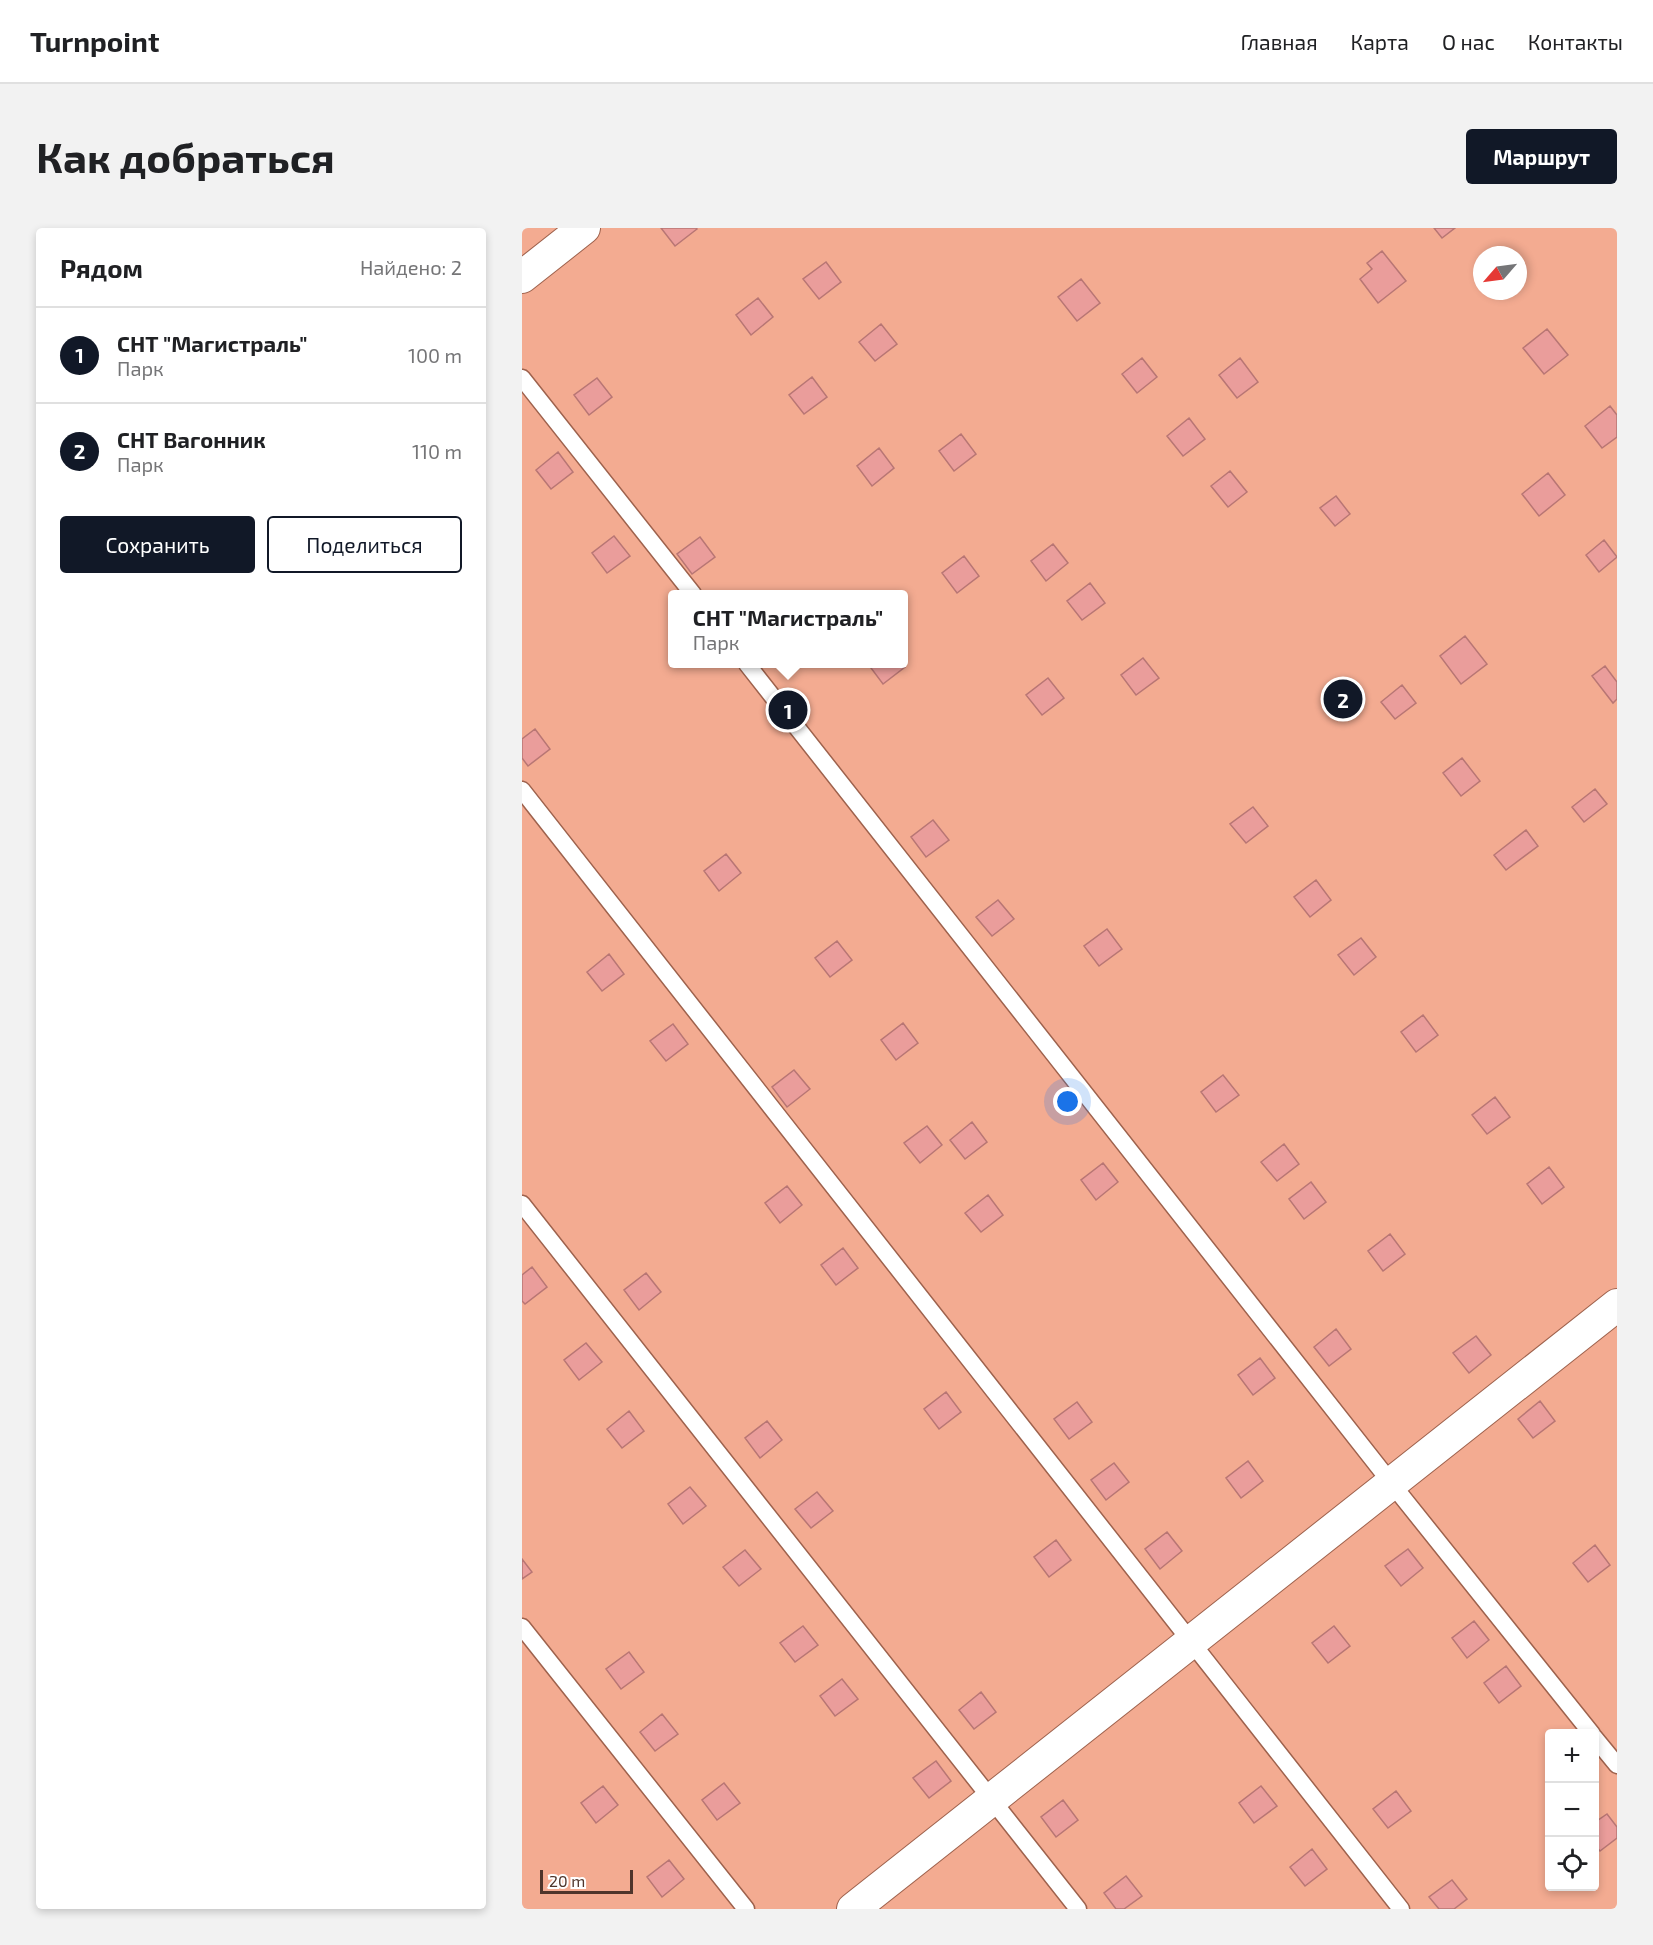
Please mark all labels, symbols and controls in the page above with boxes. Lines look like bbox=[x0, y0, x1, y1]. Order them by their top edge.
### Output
text: Turnpoint bbox=[30, 24, 159, 58]
text: Главная bbox=[1241, 29, 1318, 54]
text: Карта bbox=[1351, 29, 1409, 54]
text: О нас bbox=[1442, 29, 1495, 54]
text: Контакты bbox=[1528, 29, 1623, 54]
button: Маршрут bbox=[1466, 129, 1617, 184]
text: Как добраться bbox=[36, 131, 335, 181]
north arrow bbox=[1473, 246, 1527, 300]
text: Рядом bbox=[60, 252, 143, 283]
text: Найдено: 2 bbox=[360, 255, 462, 279]
text: СНТ "Магистраль" bbox=[117, 330, 307, 356]
text: 1 bbox=[75, 343, 84, 367]
text: 100 m bbox=[408, 343, 462, 367]
text: Парк bbox=[117, 356, 164, 380]
text: СНТ Вагонник bbox=[117, 426, 266, 452]
text: 2 bbox=[74, 439, 85, 463]
text: 110 m bbox=[412, 439, 462, 463]
text: Парк bbox=[117, 452, 164, 476]
button: Сохранить bbox=[60, 516, 255, 573]
button: Поделиться bbox=[267, 516, 462, 573]
popup bbox=[668, 590, 908, 668]
text: СНТ "Магистраль" bbox=[693, 604, 883, 630]
text: Парк bbox=[693, 630, 740, 654]
pin: 2 bbox=[1324, 676, 1362, 722]
pin: 1 bbox=[768, 688, 808, 732]
your location bbox=[1053, 1087, 1082, 1116]
map controls bbox=[1545, 1729, 1599, 1891]
button: + bbox=[1545, 1729, 1599, 1783]
button: − bbox=[1545, 1783, 1599, 1837]
button: locate bbox=[1545, 1837, 1599, 1891]
scale bar bbox=[540, 1867, 633, 1894]
text: 20 m bbox=[549, 1871, 585, 1890]

